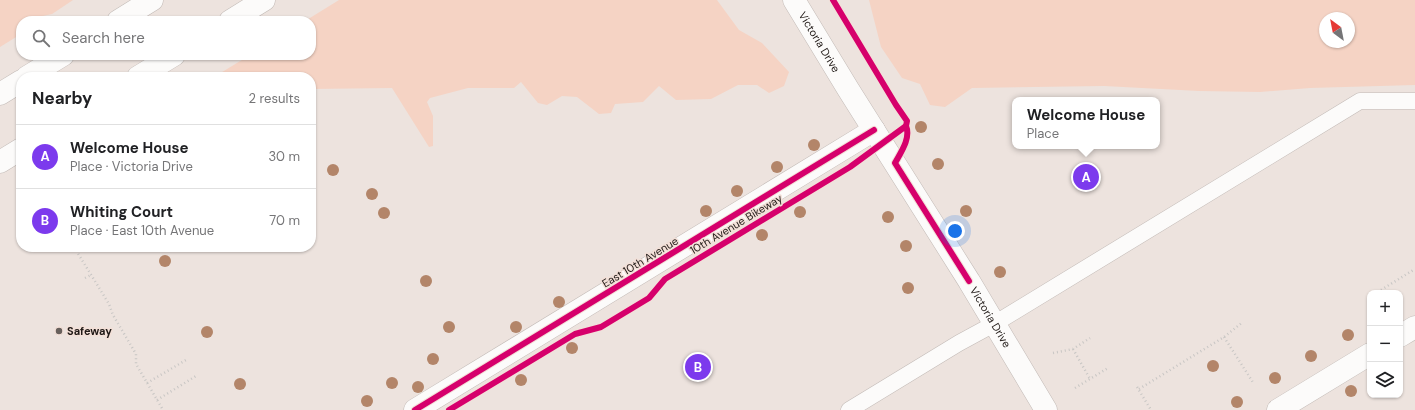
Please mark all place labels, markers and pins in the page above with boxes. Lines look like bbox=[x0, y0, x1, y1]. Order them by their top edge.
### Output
pin: A bbox=[1073, 162, 1099, 192]
place label: Safeway bbox=[67, 324, 112, 338]
marker: Safeway bbox=[54, 326, 64, 336]
pin: B bbox=[685, 352, 711, 382]

